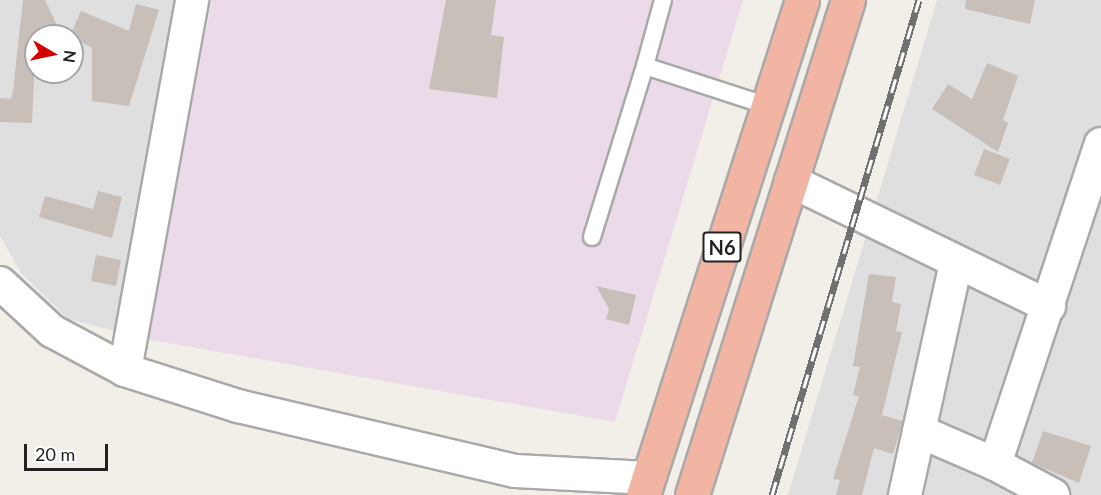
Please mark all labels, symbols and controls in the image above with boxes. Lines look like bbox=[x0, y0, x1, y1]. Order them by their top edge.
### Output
north arrow bbox=[24, 24, 84, 84]
text: N bbox=[60, 49, 81, 64]
road number: N6 bbox=[701, 230, 743, 264]
scale bar bbox=[27, 432, 111, 470]
text: 20 m bbox=[35, 443, 75, 465]

